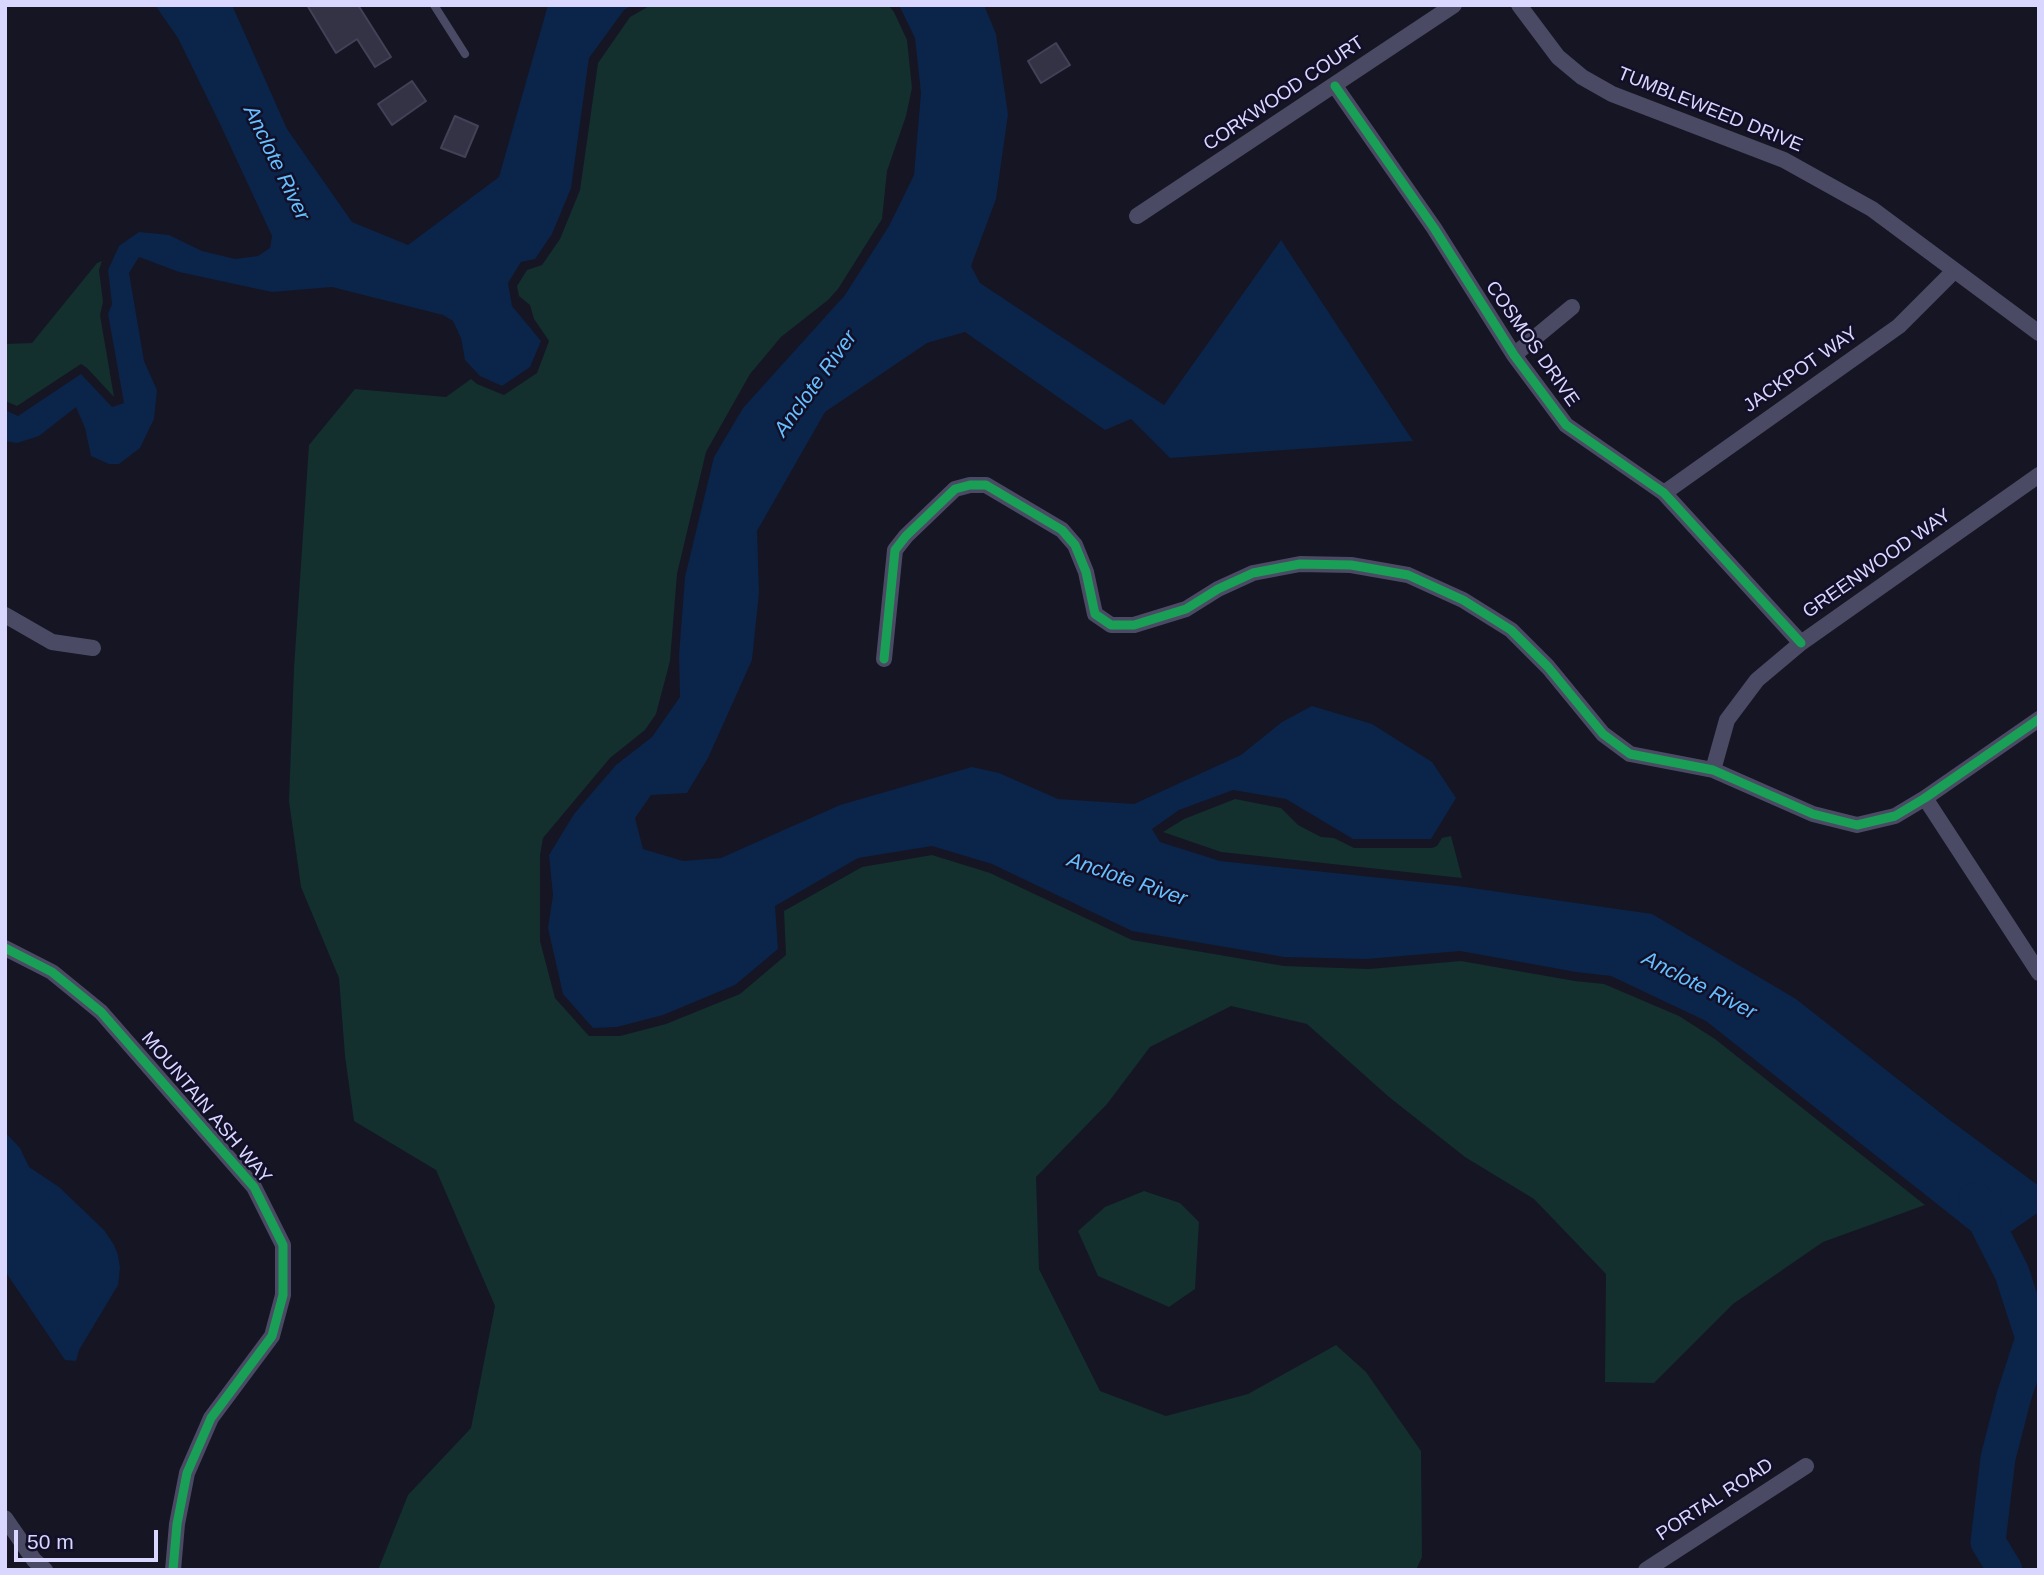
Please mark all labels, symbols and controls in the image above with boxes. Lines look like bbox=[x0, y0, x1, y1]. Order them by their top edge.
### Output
street label: CORKWOOD COURT bbox=[1199, 32, 1369, 156]
street label: TUMBLEWEED DRIVE bbox=[1614, 62, 1806, 158]
water label: Anclote River bbox=[237, 101, 315, 225]
street label: COSMOS DRIVE bbox=[1480, 277, 1584, 411]
street label: JACKPOT WAY bbox=[1740, 322, 1862, 418]
water label: Anclote River bbox=[769, 326, 863, 442]
street label: GREENWOOD WAY bbox=[1799, 504, 1955, 624]
water label: Anclote River bbox=[1064, 848, 1190, 912]
water label: Anclote River bbox=[1638, 946, 1760, 1026]
street label: MOUNTAIN ASH WAY bbox=[136, 1028, 276, 1188]
street label: PORTAL ROAD bbox=[1652, 1454, 1778, 1546]
scale bar bbox=[18, 1516, 161, 1560]
text: 50 m bbox=[27, 1530, 74, 1553]

